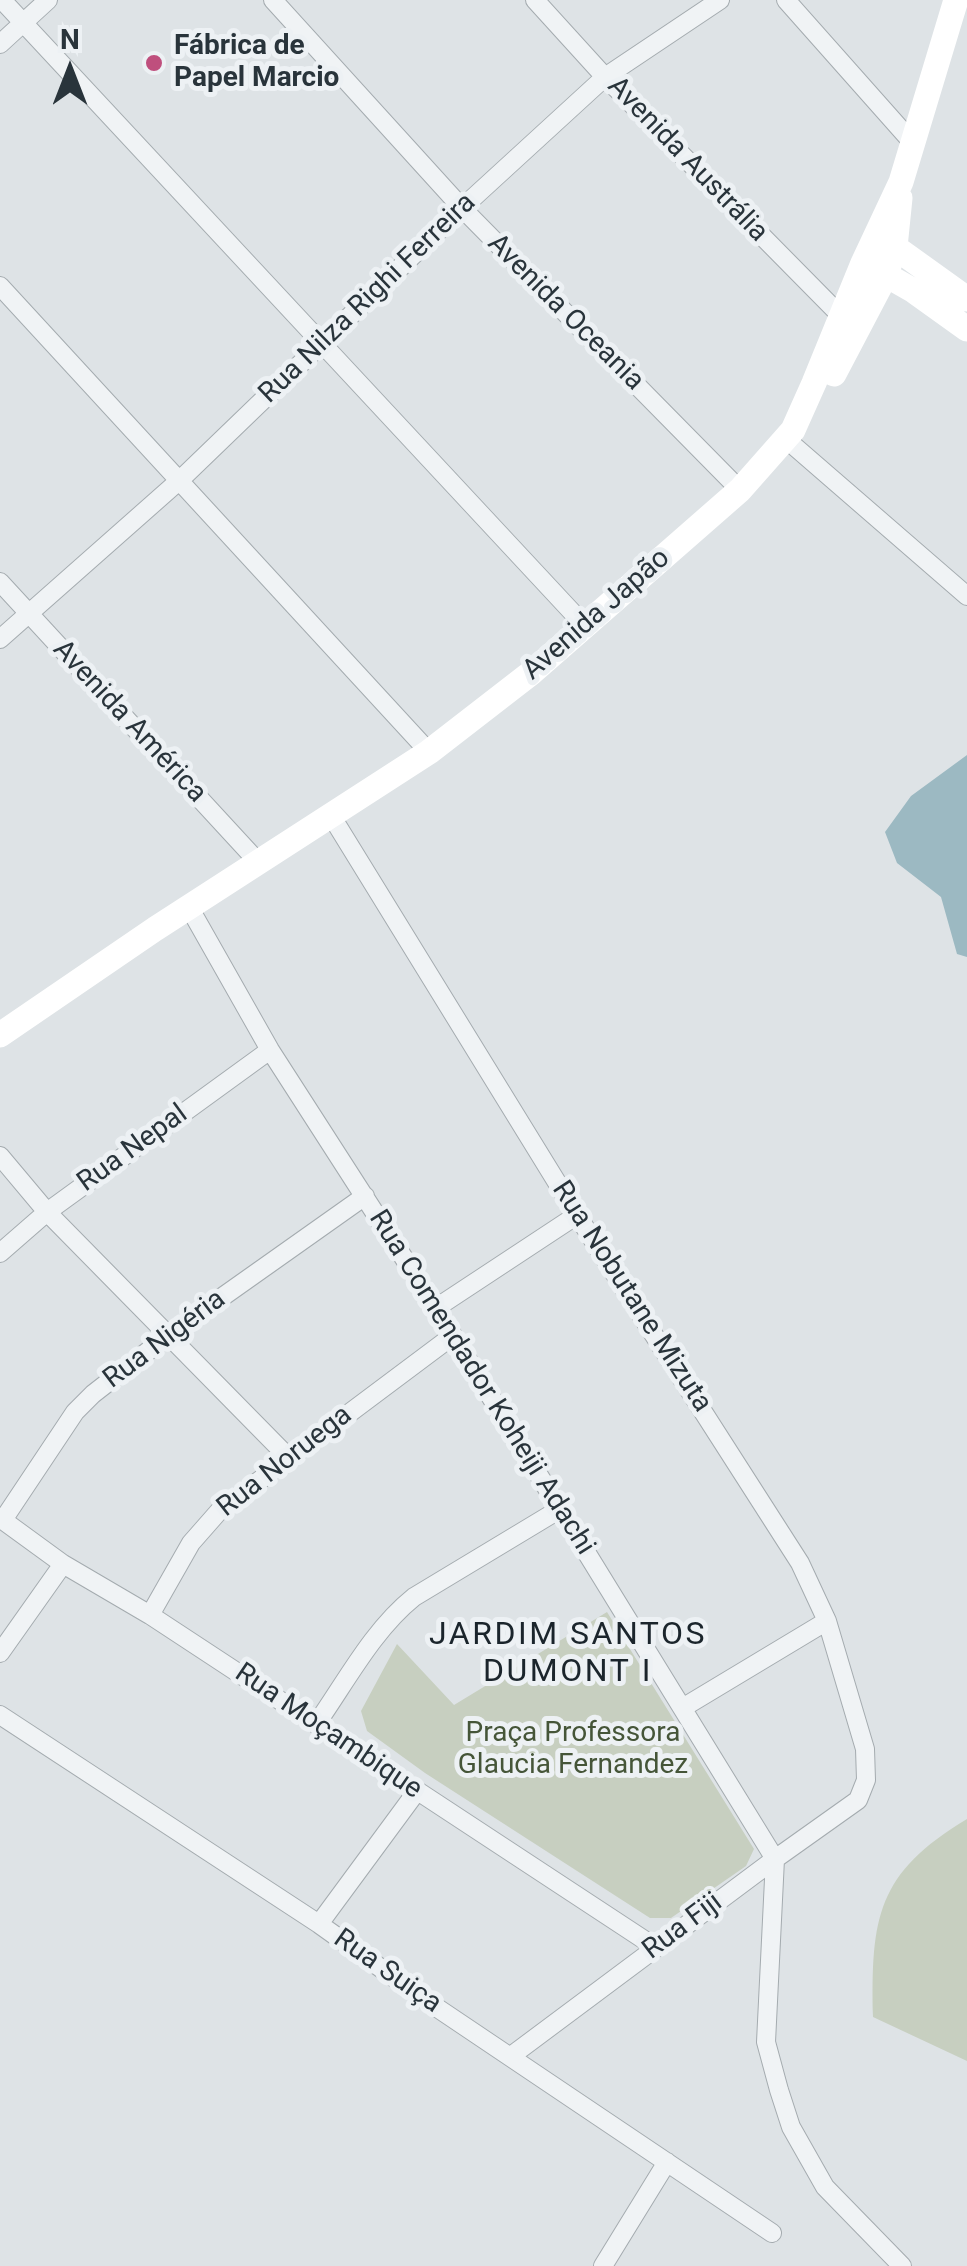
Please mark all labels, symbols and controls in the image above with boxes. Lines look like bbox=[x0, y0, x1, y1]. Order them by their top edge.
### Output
north arrow bbox=[20, 20, 120, 120]
text: N bbox=[60, 23, 80, 56]
place label: Fábrica de Papel Marcio bbox=[174, 30, 339, 96]
marker: Fábrica de Papel Marcio bbox=[143, 52, 165, 74]
street label: Avenida Austrália bbox=[600, 71, 774, 249]
street label: Rua Nilza Righi Ferreira bbox=[253, 187, 483, 411]
street label: Avenida Oceania bbox=[480, 228, 650, 398]
street label: Avenida Japão bbox=[517, 542, 677, 688]
street label: Avenida América bbox=[45, 634, 213, 810]
street label: Rua Nepal bbox=[72, 1098, 194, 1200]
street label: Rua Nobutane Mizuta bbox=[544, 1175, 718, 1419]
street label: Rua Comendador Koheiji Adachi bbox=[361, 1204, 601, 1562]
street label: Rua Nigéria bbox=[97, 1283, 233, 1397]
street label: Rua Noruega bbox=[211, 1399, 359, 1525]
district label: JARDIM SANTOS DUMONT I bbox=[429, 1617, 707, 1692]
street label: Rua Moçambique bbox=[228, 1657, 428, 1807]
park label: Praça Professora Glaucia Fernandez bbox=[458, 1717, 688, 1783]
street label: Rua Fiji bbox=[637, 1886, 729, 1968]
street label: Rua Suiça bbox=[327, 1923, 447, 2021]

